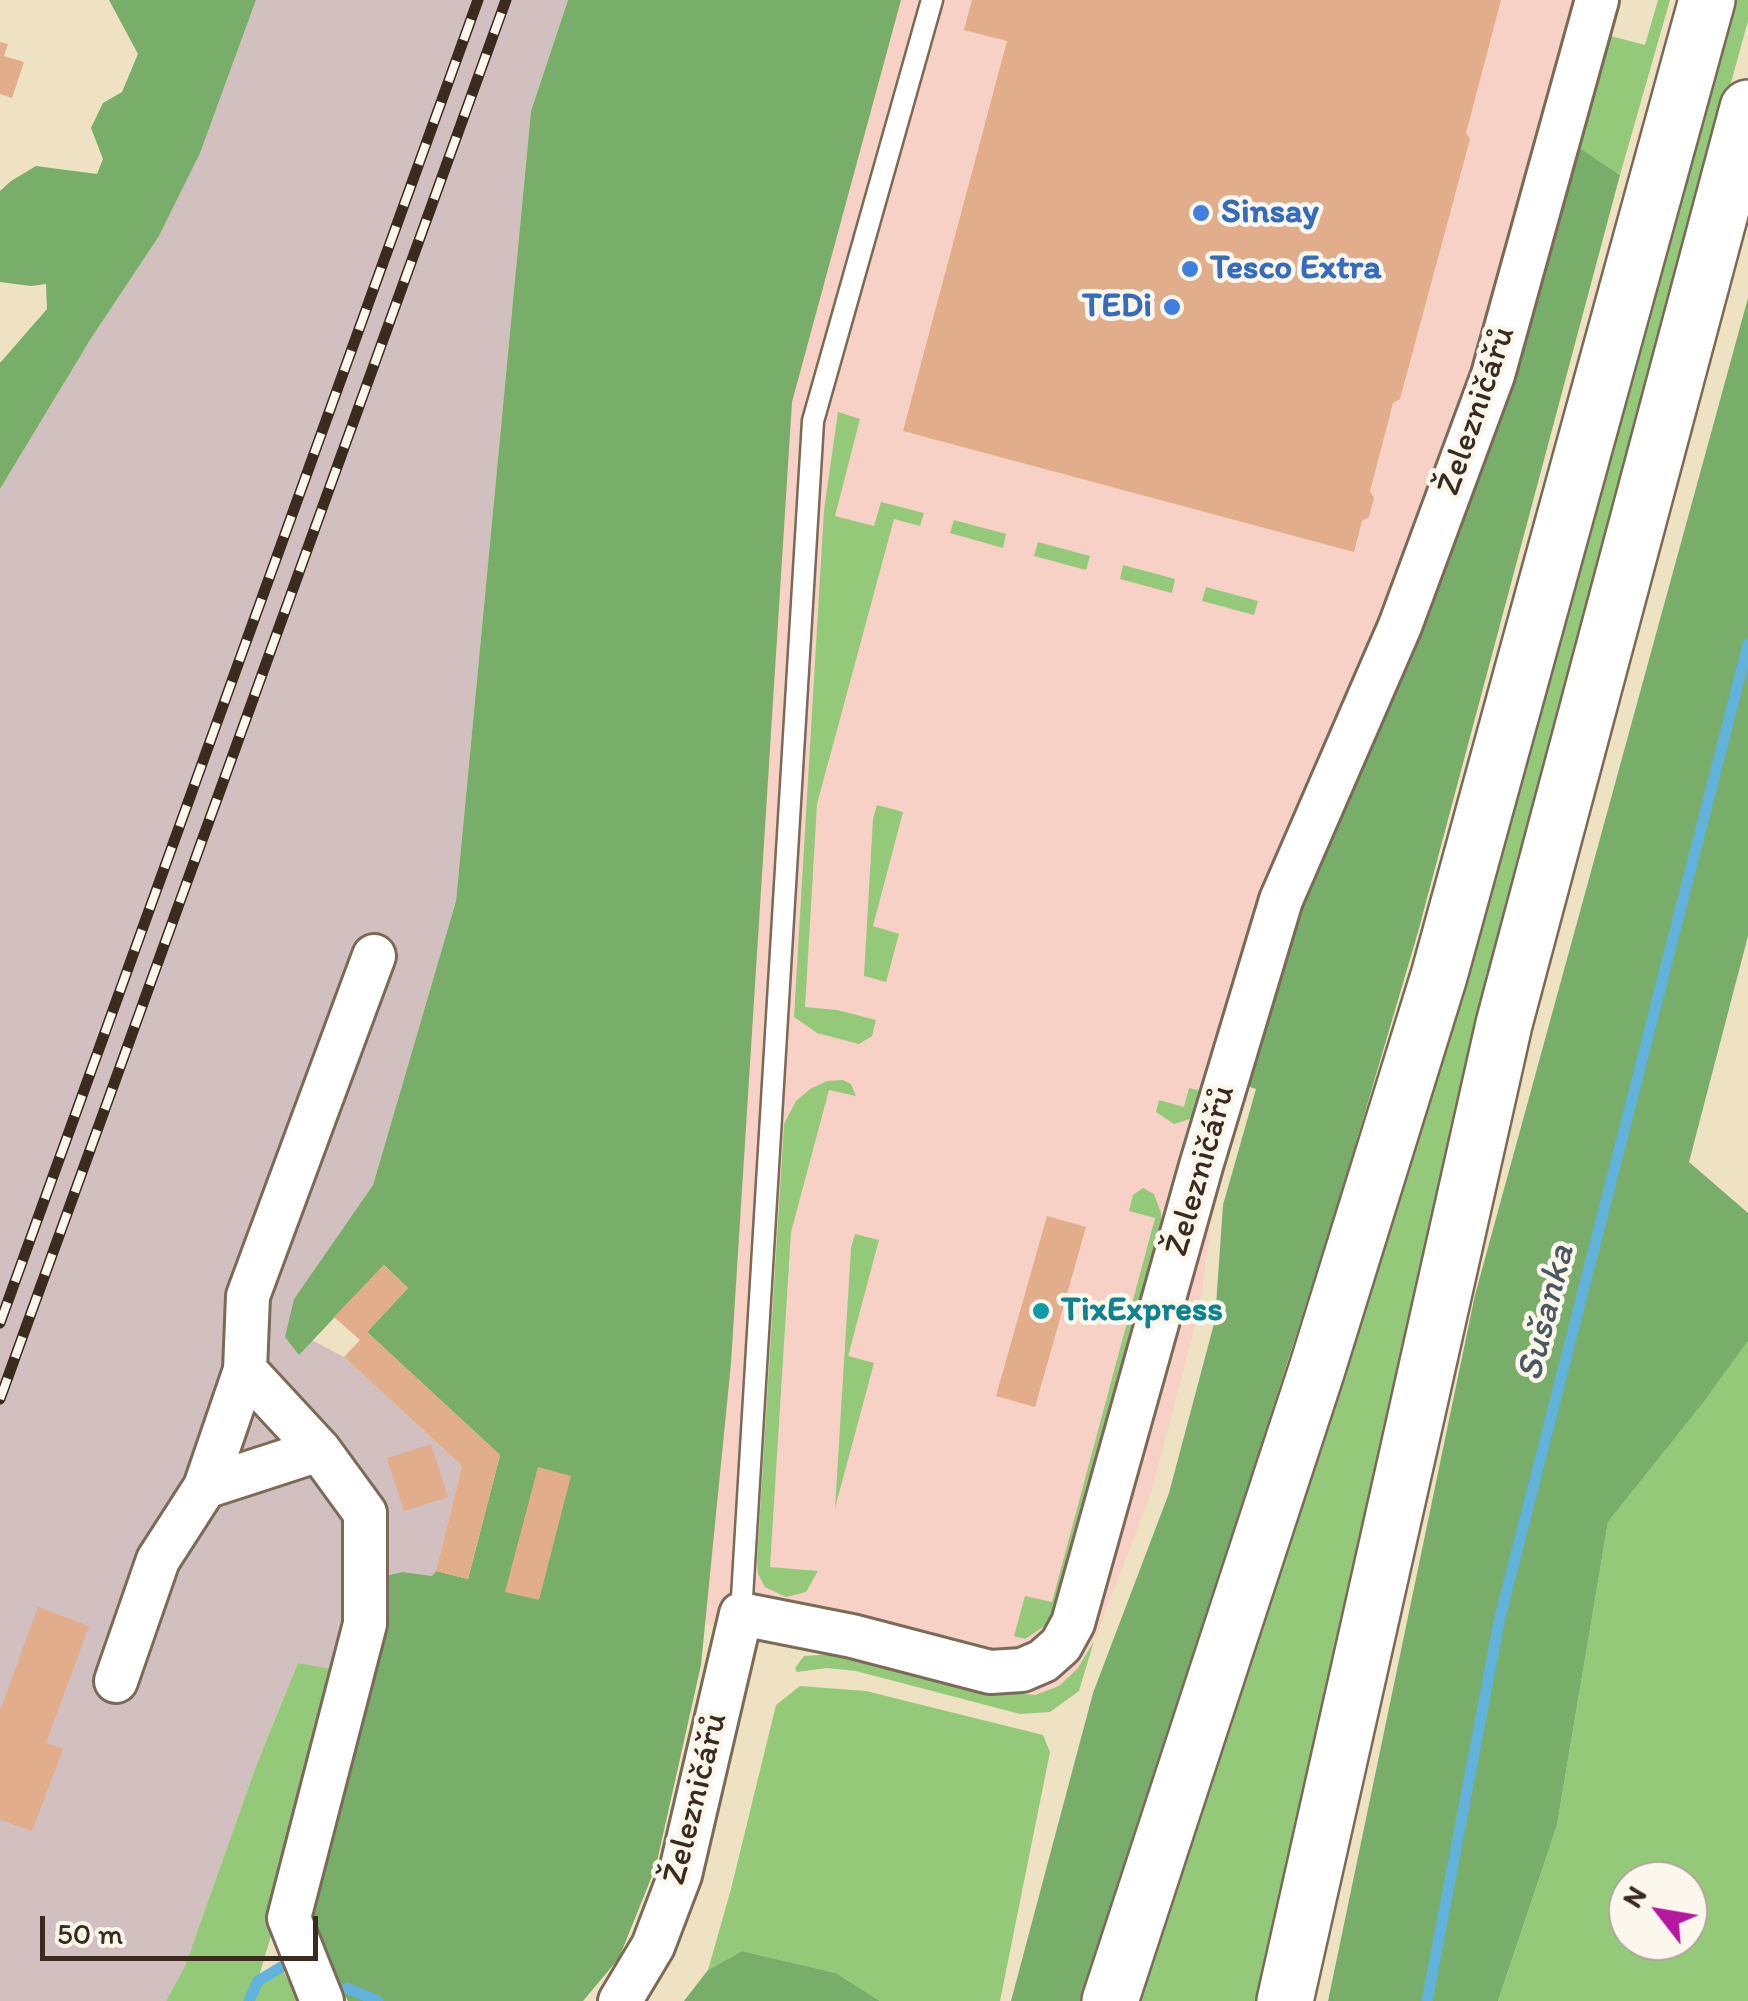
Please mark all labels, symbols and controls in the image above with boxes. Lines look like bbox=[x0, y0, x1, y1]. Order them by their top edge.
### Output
place label: Sinsay bbox=[1221, 192, 1319, 234]
marker: Sinsay bbox=[1190, 202, 1212, 224]
place label: Tesco Extra bbox=[1210, 248, 1381, 290]
marker: Tesco Extra bbox=[1179, 258, 1201, 280]
place label: TEDi bbox=[1082, 286, 1152, 328]
marker: TEDi bbox=[1161, 296, 1183, 318]
street label: Železničářů bbox=[1429, 321, 1525, 501]
street label: Železničářů bbox=[1157, 1081, 1245, 1261]
water label: Sušanka bbox=[1508, 1240, 1586, 1386]
place label: TixExpress bbox=[1061, 1290, 1223, 1332]
marker: TixExpress bbox=[1030, 1300, 1052, 1322]
street label: Železničářů bbox=[654, 1709, 738, 1889]
north arrow bbox=[1608, 1861, 1708, 1961]
text: N bbox=[1615, 1880, 1653, 1913]
scale bar bbox=[45, 1896, 322, 1958]
text: 50 m bbox=[57, 1915, 123, 1952]

